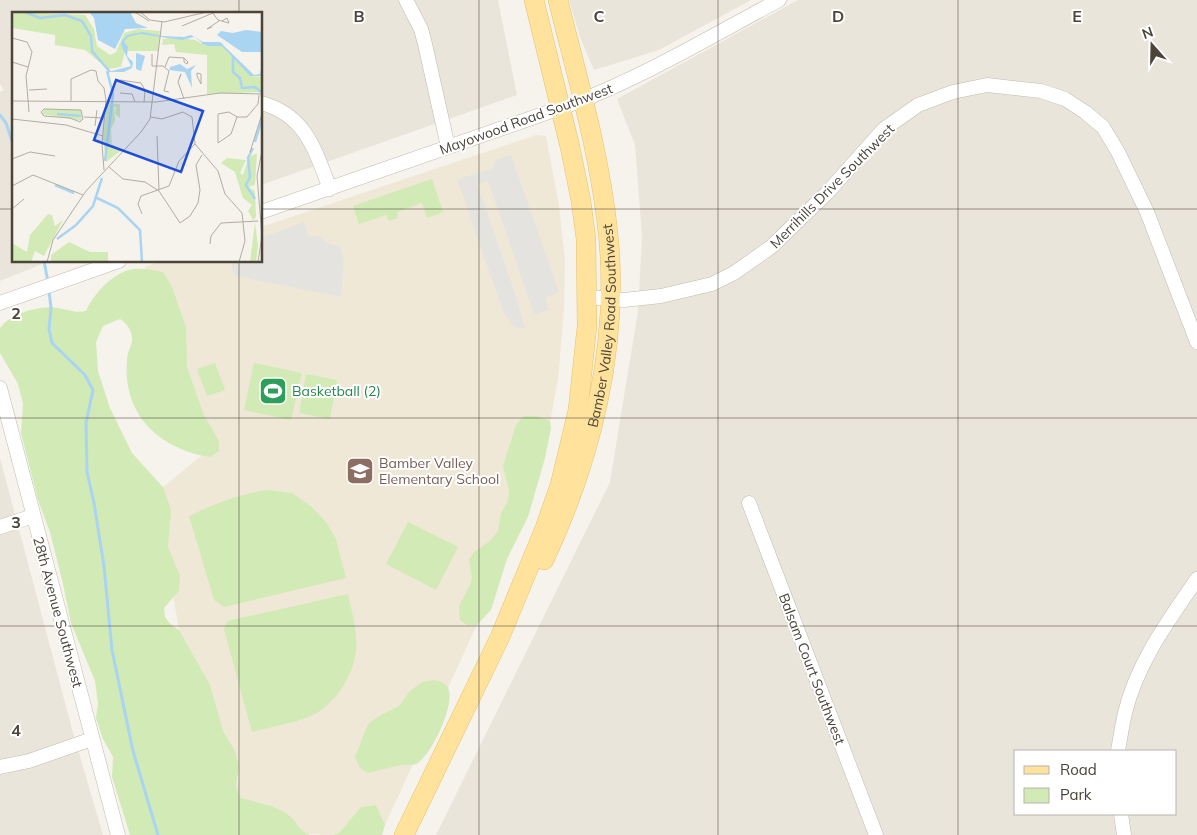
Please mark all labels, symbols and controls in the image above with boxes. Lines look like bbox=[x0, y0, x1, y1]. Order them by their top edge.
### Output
text: B bbox=[353, 6, 365, 26]
text: C bbox=[594, 6, 605, 26]
text: D bbox=[832, 6, 844, 26]
text: E bbox=[1072, 6, 1082, 26]
inset map bbox=[12, 12, 262, 262]
north arrow bbox=[1127, 20, 1177, 70]
text: N bbox=[1140, 23, 1156, 43]
street label: Mayowood Road Southwest bbox=[437, 79, 615, 159]
street label: Merrihills Drive Southwest bbox=[766, 120, 898, 252]
street label: Bamber Valley Road Southwest bbox=[583, 223, 620, 429]
text: 2 bbox=[11, 303, 21, 323]
sports icon: Basketball (2) bbox=[258, 376, 288, 406]
place label: Basketball (2) bbox=[292, 382, 381, 400]
place label: Bamber Valley Elementary School bbox=[379, 454, 499, 488]
school or university icon: Bamber Valley Elementary School bbox=[345, 456, 375, 486]
text: 3 bbox=[11, 512, 21, 532]
street label: 28th Avenue Southwest bbox=[29, 535, 87, 689]
street label: Balsam Court Southwest bbox=[775, 591, 849, 747]
text: 4 bbox=[11, 720, 21, 740]
legend bbox=[1014, 750, 1177, 815]
text: Road bbox=[1060, 760, 1097, 779]
text: Park bbox=[1060, 785, 1092, 804]

